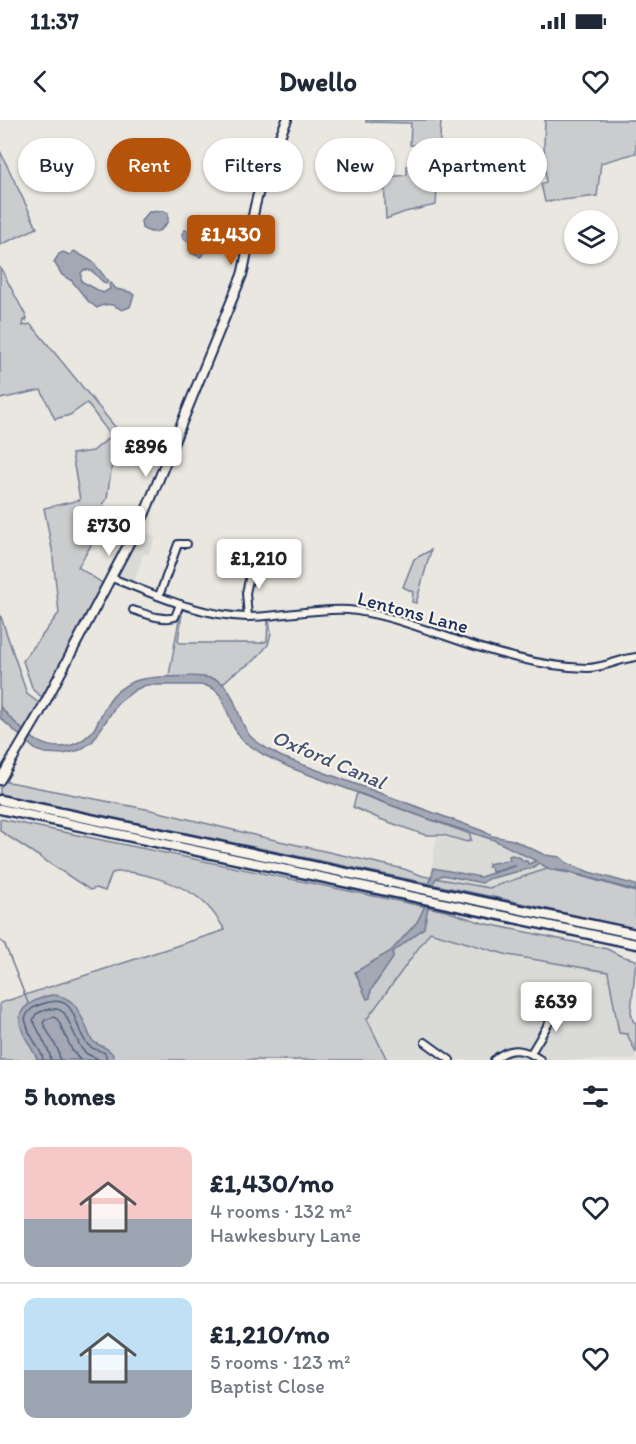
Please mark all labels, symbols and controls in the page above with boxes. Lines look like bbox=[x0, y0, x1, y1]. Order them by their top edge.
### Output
text: 11:37 bbox=[30, 8, 79, 35]
icon: back bbox=[24, 65, 57, 98]
text: Dwello bbox=[279, 65, 357, 98]
icon: heart bbox=[579, 65, 612, 98]
chip: Buy bbox=[18, 138, 95, 192]
chip: Rent bbox=[107, 138, 191, 192]
chip: Filters bbox=[203, 138, 303, 192]
chip: New bbox=[315, 138, 395, 192]
chip: Apartment bbox=[407, 138, 547, 192]
map controls bbox=[564, 210, 618, 264]
button: layers bbox=[564, 210, 618, 264]
pin: £1,430 bbox=[182, 215, 280, 266]
text: £1,430 bbox=[201, 222, 261, 246]
pin: £896 bbox=[110, 427, 182, 478]
text: £896 bbox=[125, 434, 167, 458]
pin: £730 bbox=[73, 506, 145, 557]
text: £730 bbox=[87, 513, 131, 537]
pin: £1,210 bbox=[210, 539, 308, 590]
text: £1,210 bbox=[231, 546, 287, 570]
street label: Lentons Lane bbox=[355, 586, 471, 638]
water label: Oxford Canal bbox=[269, 724, 391, 795]
pin: £639 bbox=[520, 982, 592, 1033]
text: £639 bbox=[535, 989, 577, 1013]
text: 5 homes bbox=[24, 1080, 116, 1112]
icon: filters bbox=[579, 1080, 612, 1113]
text: £1,430/mo bbox=[210, 1167, 334, 1199]
icon: home bbox=[72, 1171, 144, 1243]
icon: heart bbox=[579, 1191, 612, 1224]
text: 4 rooms · 132 m² bbox=[210, 1199, 352, 1223]
text: Hawkesbury Lane bbox=[210, 1223, 361, 1247]
text: £1,210/mo bbox=[210, 1318, 330, 1350]
icon: home bbox=[72, 1322, 144, 1394]
icon: heart bbox=[579, 1342, 612, 1375]
text: 5 rooms · 123 m² bbox=[210, 1350, 351, 1374]
text: Baptist Close bbox=[210, 1374, 325, 1398]

